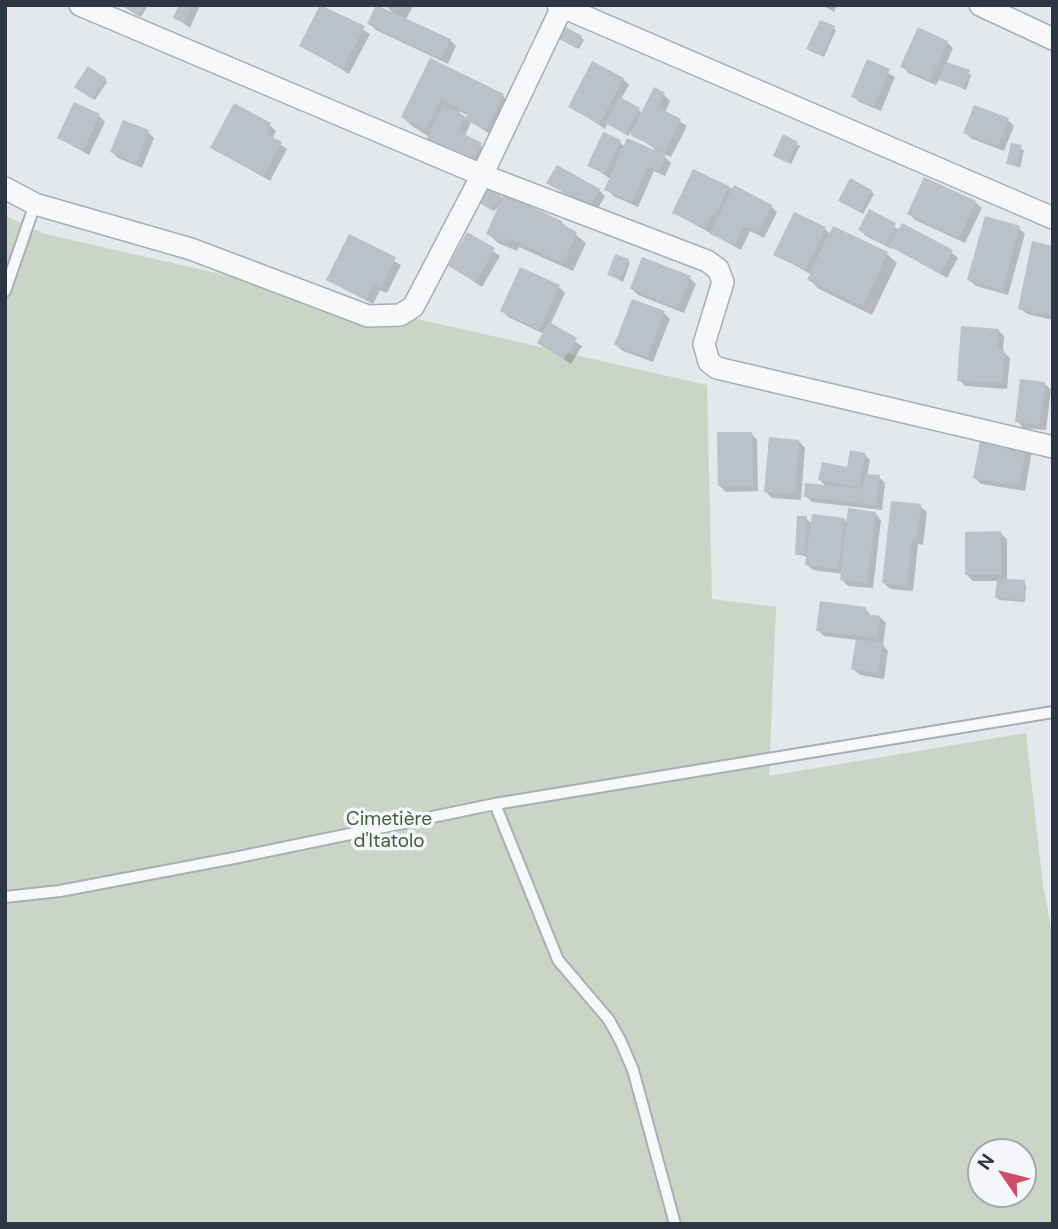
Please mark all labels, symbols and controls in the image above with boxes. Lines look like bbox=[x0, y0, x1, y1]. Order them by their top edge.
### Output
park label: Cimetière d'Itatolo bbox=[346, 809, 432, 853]
north arrow bbox=[967, 1138, 1037, 1208]
text: N bbox=[972, 1149, 1000, 1175]

